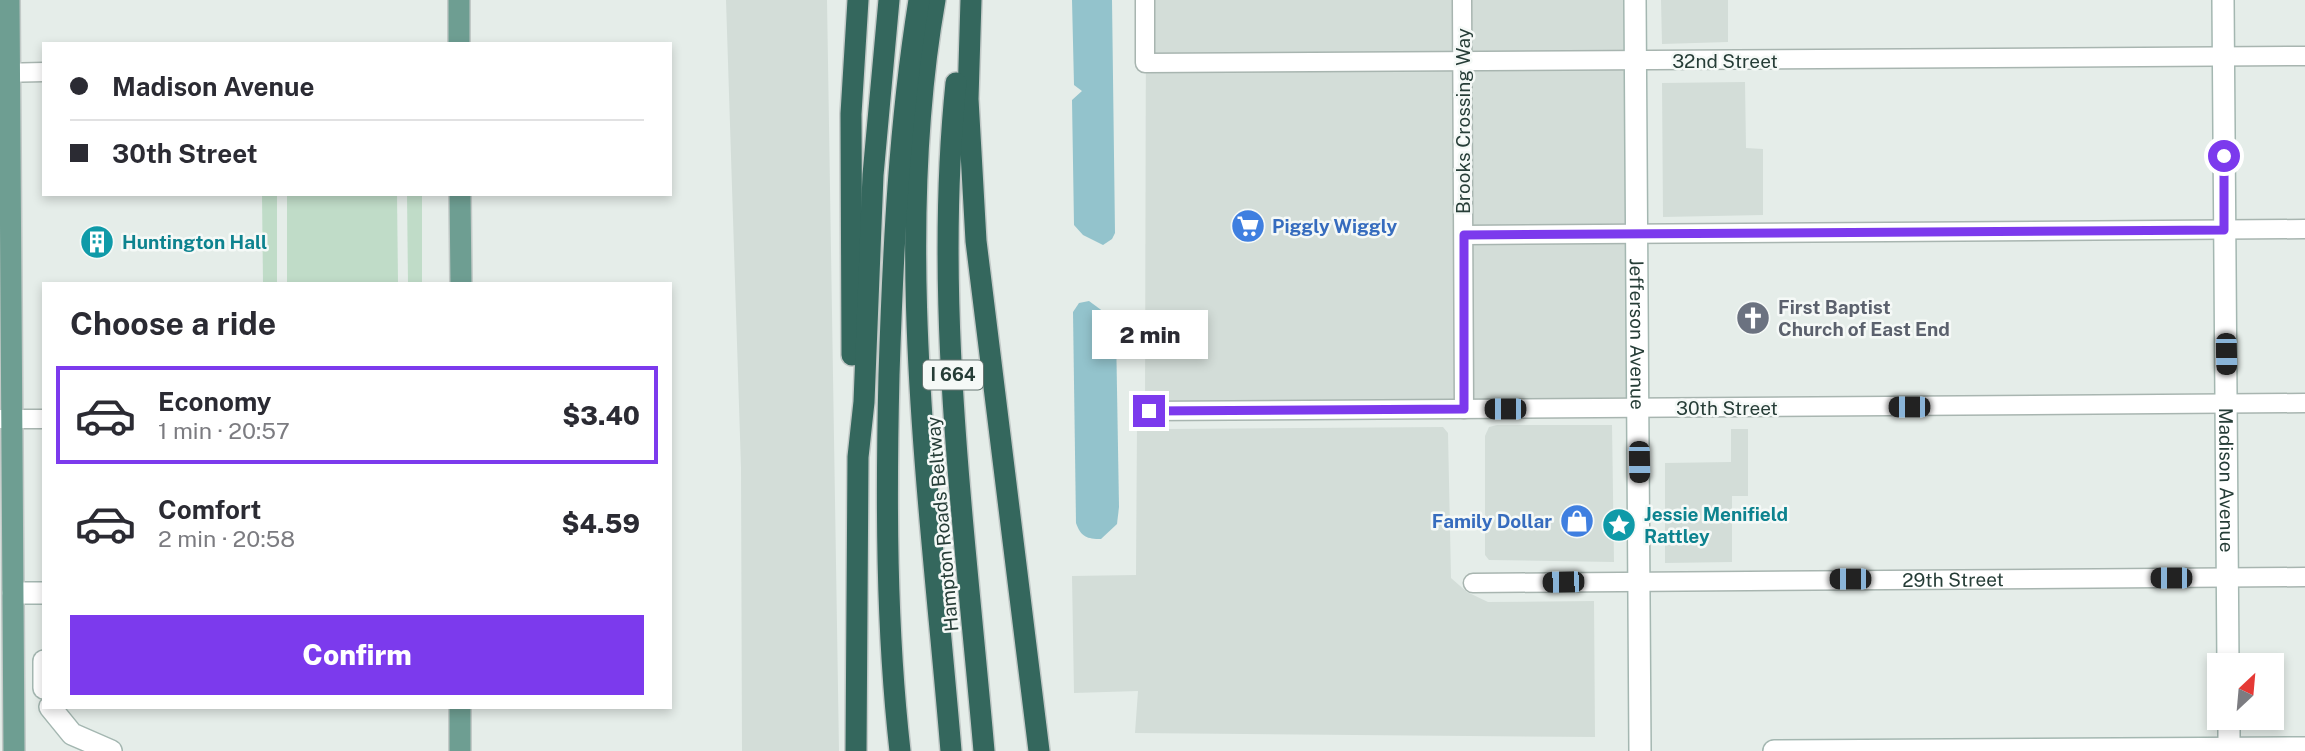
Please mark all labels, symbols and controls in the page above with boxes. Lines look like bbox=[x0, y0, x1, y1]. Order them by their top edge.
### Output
street label: Brooks Crossing Way bbox=[1452, 28, 1474, 214]
street label: 32nd Street bbox=[1672, 50, 1778, 72]
text: Madison Avenue bbox=[112, 71, 314, 102]
text: 30th Street bbox=[112, 138, 258, 169]
route start bbox=[2208, 140, 2240, 172]
supermarket icon: Piggly Wiggly bbox=[1229, 207, 1267, 245]
place label: Piggly Wiggly bbox=[1272, 215, 1397, 237]
building icon: Huntington Hall bbox=[78, 223, 116, 261]
place label: Huntington Hall bbox=[122, 231, 267, 253]
street label: Jefferson Avenue bbox=[1626, 258, 1649, 410]
place label: First Baptist Church of East End bbox=[1778, 296, 1950, 340]
church icon: First Baptist Church of East End bbox=[1734, 299, 1772, 337]
text: Choose a ride bbox=[70, 305, 276, 342]
callout: 2 min bbox=[1091, 310, 1207, 358]
text: 2 min bbox=[1119, 321, 1181, 348]
car bbox=[2216, 333, 2237, 375]
road number: I 664 bbox=[923, 360, 983, 390]
icon: car bbox=[74, 384, 137, 447]
text: Economy bbox=[158, 386, 271, 417]
route end bbox=[1133, 395, 1165, 427]
street label: 30th Street bbox=[1676, 397, 1778, 419]
car bbox=[1889, 397, 1931, 418]
car bbox=[1485, 399, 1527, 420]
text: $3.40 bbox=[562, 400, 640, 431]
street label: Madison Avenue bbox=[2215, 408, 2238, 552]
street label: Hampton Roads Beltway bbox=[922, 416, 962, 632]
text: 1 min · 20:57 bbox=[158, 417, 290, 444]
car bbox=[1629, 441, 1650, 483]
icon: car bbox=[74, 492, 137, 555]
text: Comfort bbox=[158, 494, 261, 525]
shop icon: Family Dollar bbox=[1558, 502, 1596, 540]
place label: Jessie Menifield Rattley bbox=[1644, 503, 1788, 547]
place icon: Jessie Menifield Rattley bbox=[1600, 506, 1638, 544]
text: $4.59 bbox=[562, 508, 640, 539]
place label: Family Dollar bbox=[1432, 510, 1552, 532]
text: 2 min · 20:58 bbox=[158, 525, 295, 552]
street label: 29th Street bbox=[1902, 568, 2004, 591]
car bbox=[2151, 568, 2193, 589]
car bbox=[1830, 569, 1872, 590]
car bbox=[1542, 571, 1585, 593]
button: Confirm bbox=[70, 615, 644, 695]
north arrow bbox=[2207, 653, 2284, 730]
map controls bbox=[2207, 653, 2284, 730]

